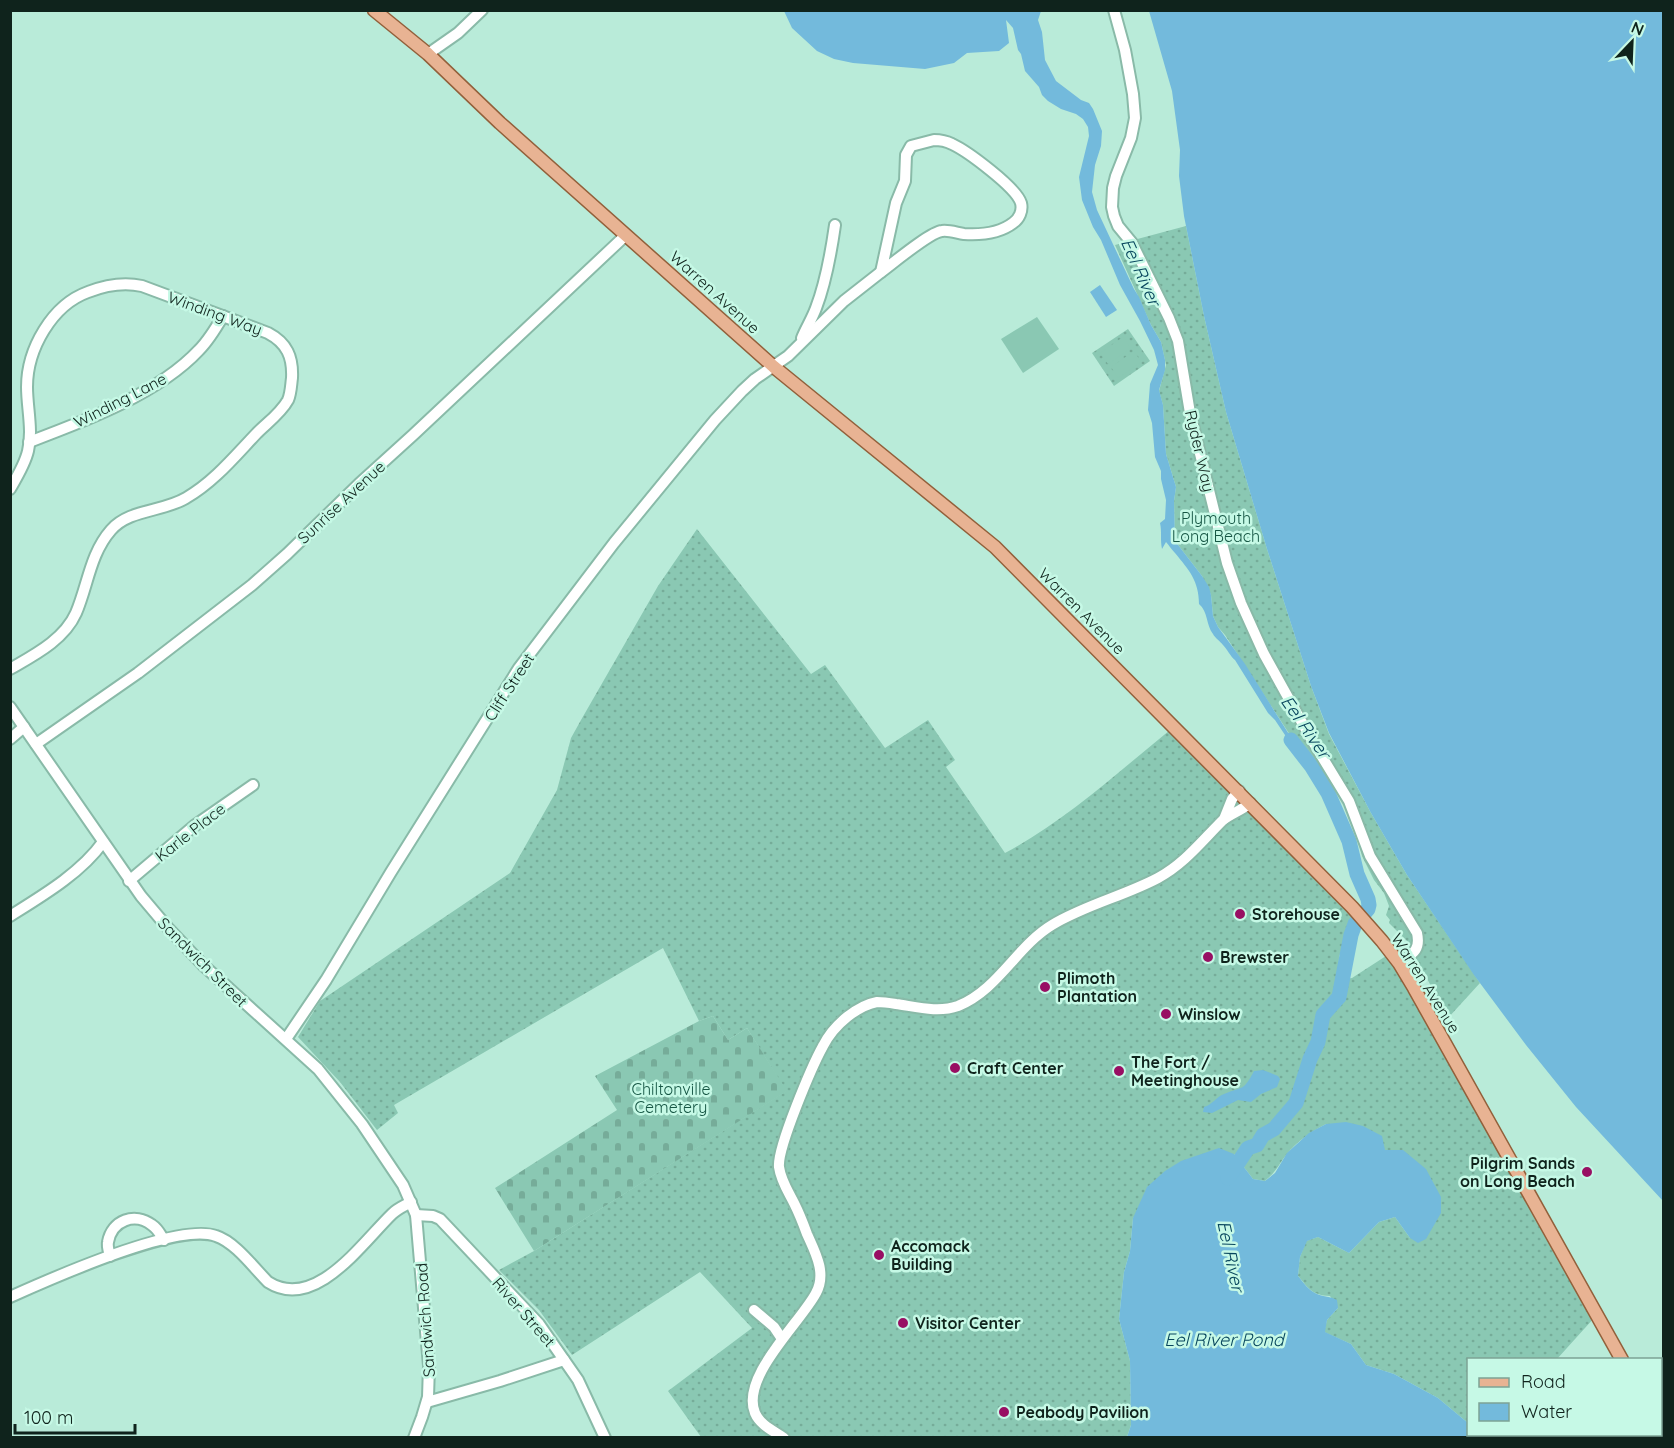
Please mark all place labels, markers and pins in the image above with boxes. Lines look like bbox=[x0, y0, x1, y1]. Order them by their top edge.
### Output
place label: Storehouse bbox=[1252, 904, 1340, 924]
marker: Storehouse bbox=[1233, 907, 1247, 921]
place label: Brewster bbox=[1220, 947, 1289, 967]
marker: Brewster bbox=[1201, 950, 1215, 964]
place label: Plimoth Plantation bbox=[1057, 968, 1137, 1006]
marker: Plimoth Plantation bbox=[1038, 980, 1052, 994]
place label: Winslow bbox=[1178, 1004, 1241, 1024]
marker: Winslow bbox=[1159, 1007, 1173, 1021]
place label: The Fort / Meetinghouse bbox=[1131, 1052, 1239, 1090]
place label: Craft Center bbox=[967, 1058, 1064, 1078]
marker: Craft Center bbox=[948, 1061, 962, 1075]
marker: The Fort / Meetinghouse bbox=[1112, 1064, 1126, 1078]
place label: Pilgrim Sands on Long Beach bbox=[1460, 1153, 1575, 1191]
marker: Pilgrim Sands on Long Beach bbox=[1580, 1165, 1594, 1179]
place label: Accomack Building bbox=[891, 1236, 970, 1274]
marker: Accomack Building bbox=[872, 1248, 886, 1262]
place label: Visitor Center bbox=[915, 1313, 1021, 1333]
marker: Visitor Center bbox=[896, 1316, 910, 1330]
place label: Peabody Pavilion bbox=[1016, 1402, 1149, 1422]
marker: Peabody Pavilion bbox=[997, 1405, 1011, 1419]

